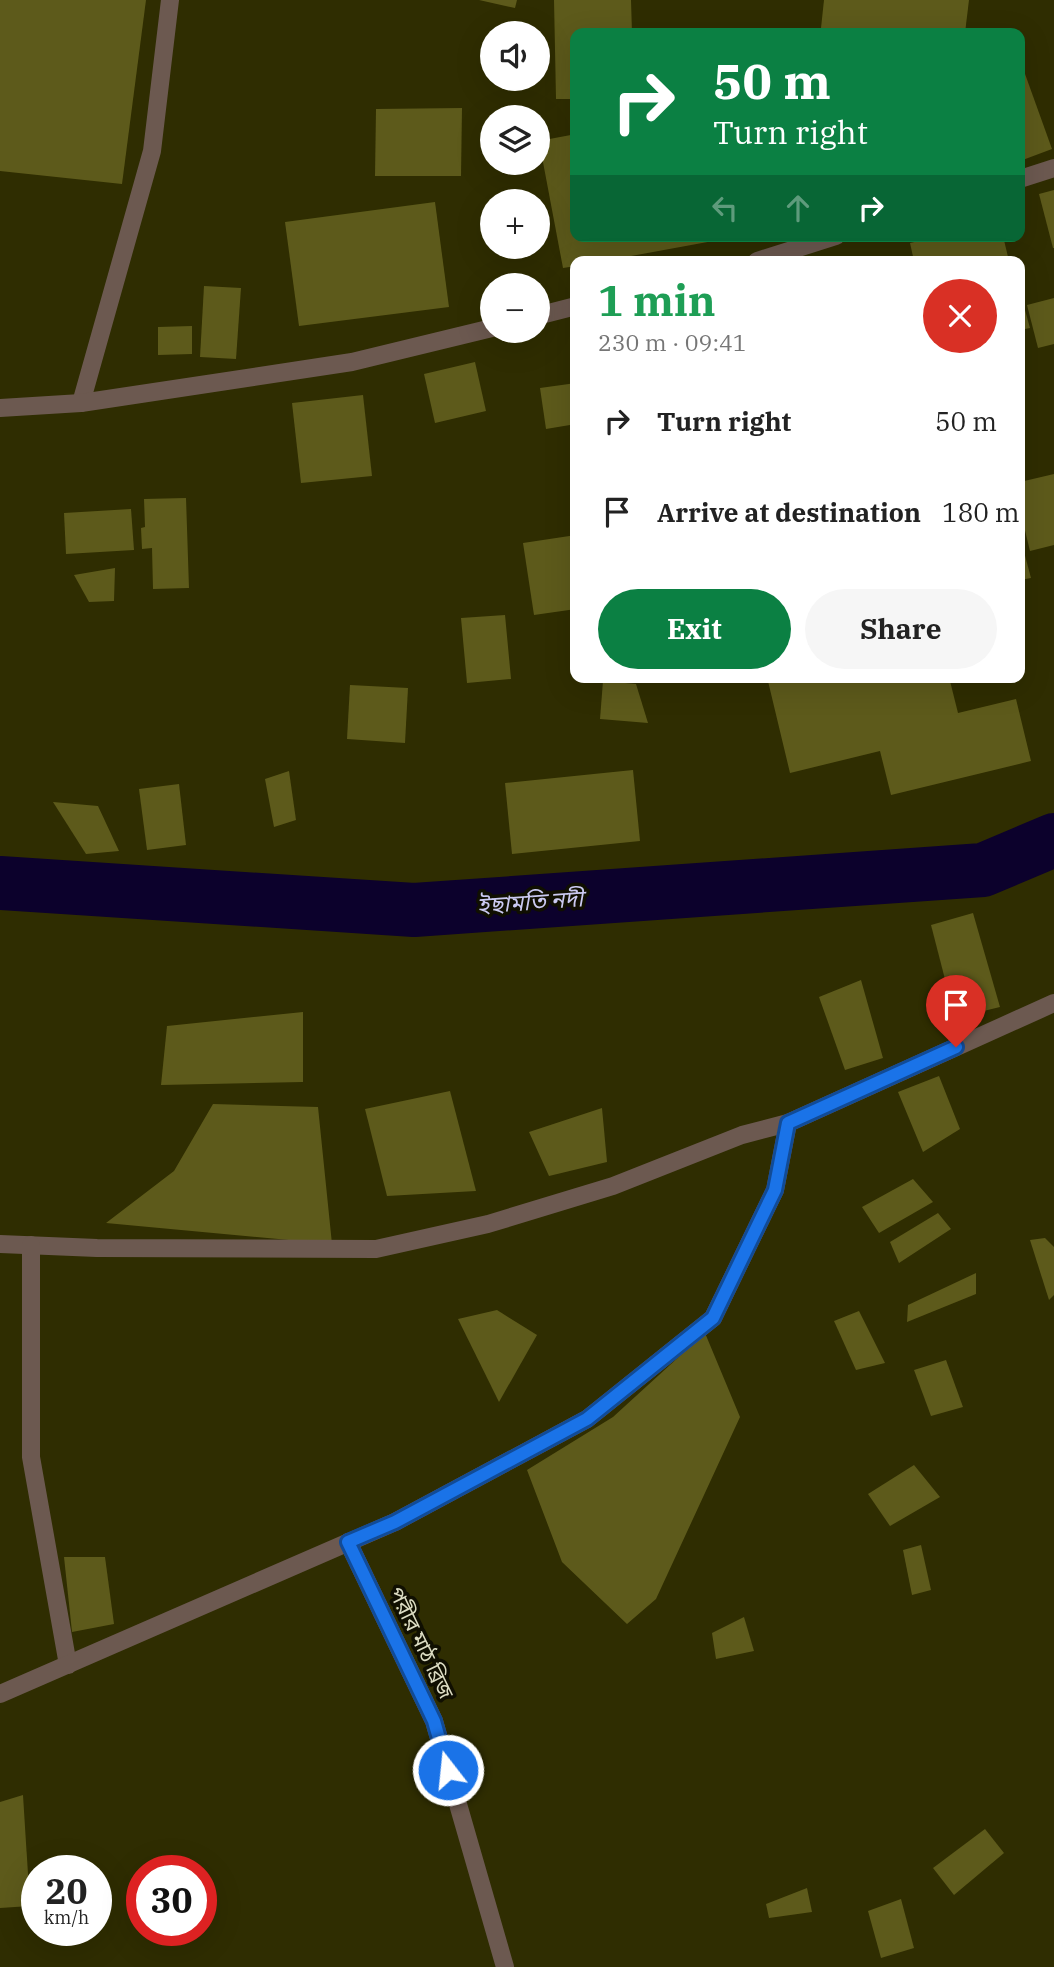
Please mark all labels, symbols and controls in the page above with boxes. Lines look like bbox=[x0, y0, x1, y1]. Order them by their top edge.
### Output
map controls bbox=[480, 21, 550, 343]
button: sound bbox=[480, 21, 550, 91]
text: 50 m bbox=[713, 49, 831, 112]
icon: right bbox=[598, 56, 689, 147]
button: layers bbox=[480, 105, 550, 175]
text: Turn right bbox=[713, 111, 868, 153]
button: + bbox=[480, 189, 550, 259]
icon: left bbox=[706, 189, 744, 227]
icon: ahead bbox=[779, 189, 817, 227]
icon: right bbox=[852, 189, 890, 227]
button: − bbox=[480, 273, 550, 343]
text: 1 min bbox=[598, 273, 716, 328]
button: close bbox=[923, 279, 997, 353]
text: 230 m · 09:41 bbox=[598, 327, 747, 357]
icon: right bbox=[598, 402, 636, 440]
text: Turn right bbox=[657, 404, 791, 438]
text: 50 m bbox=[935, 404, 997, 438]
icon: arrive bbox=[598, 493, 636, 531]
text: Arrive at destination bbox=[657, 495, 921, 529]
text: 180 m bbox=[942, 495, 1020, 529]
button: Exit bbox=[598, 589, 791, 669]
button: Share bbox=[805, 589, 997, 669]
water label: ইছামতি নদী bbox=[476, 882, 588, 920]
pin bbox=[926, 975, 986, 1047]
icon: arrive bbox=[937, 986, 975, 1024]
street label: পরীর মাঠ ব্রিজ bbox=[383, 1582, 461, 1704]
position arrow bbox=[411, 1733, 485, 1807]
speed limit sign: 30 bbox=[126, 1855, 217, 1946]
text: 20 bbox=[45, 1868, 88, 1914]
text: km/h bbox=[44, 1906, 89, 1929]

